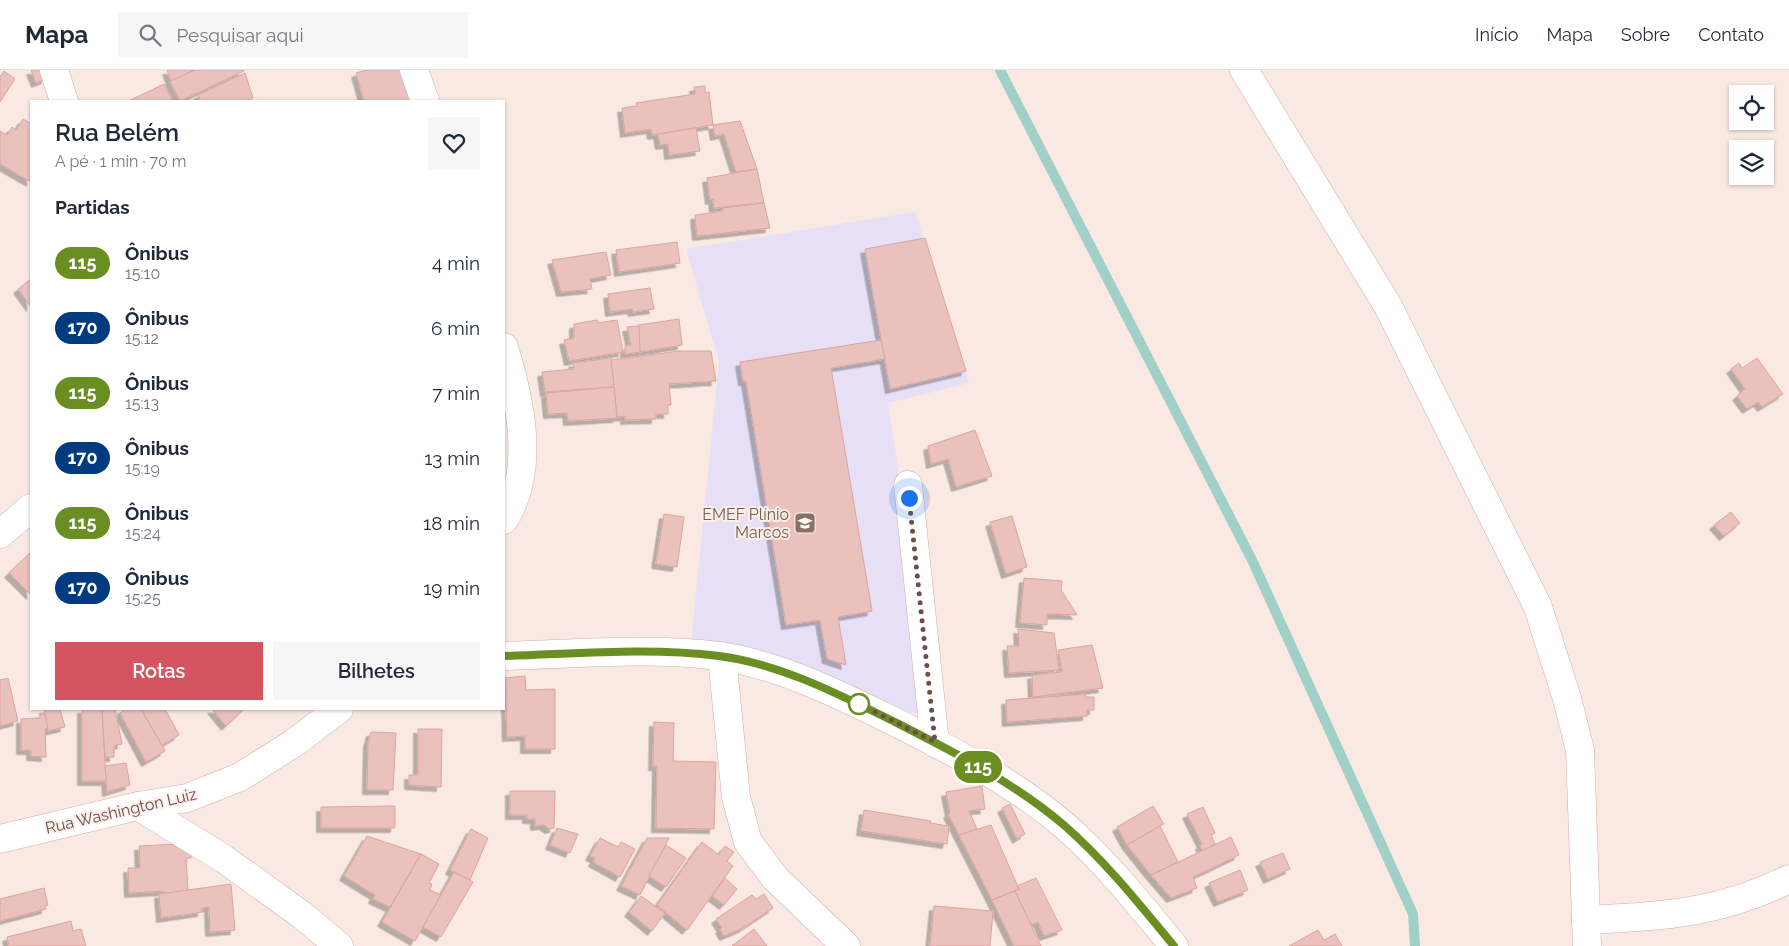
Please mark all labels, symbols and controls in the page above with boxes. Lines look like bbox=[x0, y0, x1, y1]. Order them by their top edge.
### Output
search box bbox=[118, 12, 468, 57]
text: Mapa bbox=[25, 20, 88, 49]
icon: search bbox=[136, 21, 164, 49]
text: Pesquisar aqui bbox=[176, 24, 304, 46]
text: Início bbox=[1475, 24, 1518, 45]
text: Mapa bbox=[1546, 24, 1593, 45]
text: Sobre bbox=[1621, 24, 1670, 45]
text: Contato bbox=[1698, 24, 1764, 45]
map controls bbox=[1729, 85, 1774, 185]
button: locate bbox=[1729, 85, 1774, 130]
button: heart bbox=[428, 117, 480, 169]
text: Rua Belém bbox=[55, 118, 179, 147]
button: layers bbox=[1729, 140, 1774, 185]
text: A pé · 1 min · 70 m bbox=[55, 152, 187, 171]
text: Partidas bbox=[55, 196, 130, 218]
text: Ônibus bbox=[125, 242, 189, 264]
text: 115 bbox=[69, 252, 96, 273]
text: 4 min bbox=[432, 252, 480, 274]
text: 15:10 bbox=[125, 264, 160, 283]
text: Ônibus bbox=[125, 307, 189, 329]
text: 170 bbox=[67, 317, 98, 338]
text: 6 min bbox=[431, 317, 480, 339]
text: 15:12 bbox=[125, 329, 159, 348]
text: Ônibus bbox=[125, 372, 189, 394]
text: 115 bbox=[69, 382, 96, 403]
text: 7 min bbox=[432, 382, 480, 404]
text: 15:13 bbox=[125, 394, 159, 413]
text: Ônibus bbox=[125, 437, 189, 459]
text: 170 bbox=[67, 447, 98, 468]
text: 13 min bbox=[424, 447, 480, 469]
text: 15:19 bbox=[125, 459, 160, 478]
your location bbox=[897, 486, 922, 511]
text: Ônibus bbox=[125, 502, 189, 524]
place label: EMEF Plínio Marcos bbox=[702, 505, 789, 542]
school or university icon: EMEF Plínio Marcos bbox=[793, 511, 817, 535]
text: 115 bbox=[69, 512, 96, 533]
text: 18 min bbox=[423, 512, 480, 534]
text: 15:24 bbox=[125, 524, 161, 543]
text: Ônibus bbox=[125, 567, 189, 589]
text: 170 bbox=[67, 577, 98, 598]
text: 19 min bbox=[423, 577, 480, 599]
text: 15:25 bbox=[125, 589, 161, 608]
button: Rotas bbox=[55, 642, 263, 700]
button: Bilhetes bbox=[273, 642, 480, 700]
unlabelled marker bbox=[848, 693, 870, 715]
line badge: 115 bbox=[949, 751, 1007, 783]
text: 115 bbox=[964, 756, 992, 777]
street label: Rua Washington Luiz bbox=[43, 784, 199, 838]

